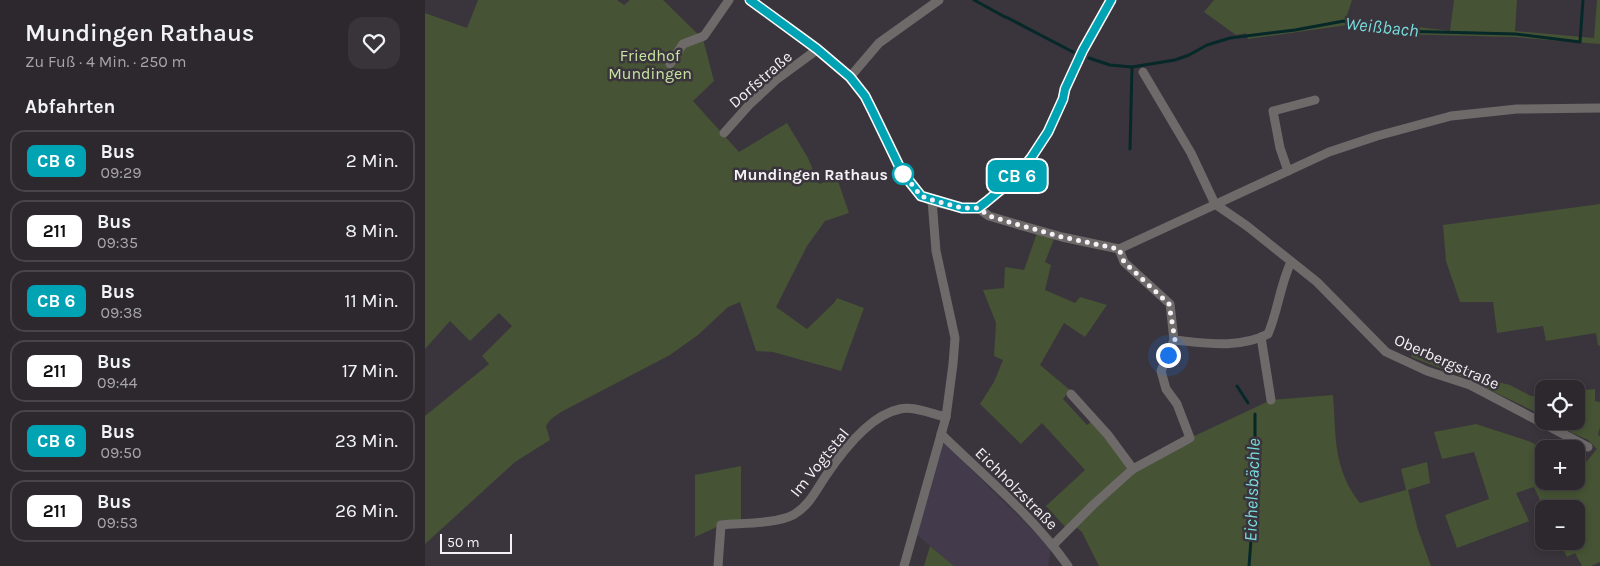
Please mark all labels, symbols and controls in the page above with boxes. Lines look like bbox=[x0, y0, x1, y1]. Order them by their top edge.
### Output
water label: Weißbach bbox=[1344, 12, 1420, 42]
button: heart bbox=[348, 17, 400, 69]
text: Mundingen Rathaus bbox=[25, 19, 254, 47]
park label: Friedhof Mundingen bbox=[608, 46, 692, 83]
street label: Dorfstraße bbox=[725, 47, 796, 112]
text: Zu Fuß · 4 Min. · 250 m bbox=[25, 52, 187, 71]
text: Abfahrten bbox=[25, 96, 115, 118]
text: Bus bbox=[101, 141, 135, 163]
text: CB 6 bbox=[37, 150, 76, 172]
text: 2 Min. bbox=[346, 150, 398, 172]
line badge: CB 6 bbox=[982, 160, 1052, 192]
text: 09:29 bbox=[101, 163, 142, 182]
marker: Mundingen Rathaus bbox=[892, 163, 914, 185]
place label: Mundingen Rathaus bbox=[733, 165, 888, 184]
text: CB 6 bbox=[998, 165, 1036, 187]
text: Bus bbox=[97, 211, 131, 233]
text: 211 bbox=[43, 220, 66, 242]
text: 8 Min. bbox=[345, 220, 398, 242]
text: 09:35 bbox=[97, 233, 138, 252]
text: Bus bbox=[101, 281, 135, 303]
text: CB 6 bbox=[37, 290, 76, 312]
text: 11 Min. bbox=[344, 290, 398, 312]
text: 09:38 bbox=[101, 303, 142, 322]
street label: Oberbergstraße bbox=[1391, 330, 1502, 393]
your location bbox=[1156, 343, 1181, 368]
text: Bus bbox=[97, 351, 131, 373]
text: 211 bbox=[43, 360, 66, 382]
text: 17 Min. bbox=[342, 360, 398, 382]
text: 09:44 bbox=[97, 373, 137, 392]
map controls bbox=[1535, 380, 1585, 550]
button: locate bbox=[1535, 380, 1585, 430]
text: Bus bbox=[101, 421, 135, 443]
street label: Im Vogtstal bbox=[786, 424, 853, 501]
text: CB 6 bbox=[37, 430, 76, 452]
text: 23 Min. bbox=[335, 430, 398, 452]
water label: Eichelsbächle bbox=[1239, 438, 1265, 542]
button: + bbox=[1535, 440, 1585, 490]
text: 09:50 bbox=[101, 443, 142, 462]
street label: Eichholzstraße bbox=[971, 443, 1062, 534]
text: Bus bbox=[97, 491, 131, 513]
text: 211 bbox=[43, 500, 66, 522]
text: 26 Min. bbox=[335, 500, 398, 522]
button: − bbox=[1535, 500, 1585, 550]
text: 09:53 bbox=[97, 513, 138, 532]
scale bar bbox=[440, 531, 513, 554]
text: 50 m bbox=[447, 534, 480, 551]

